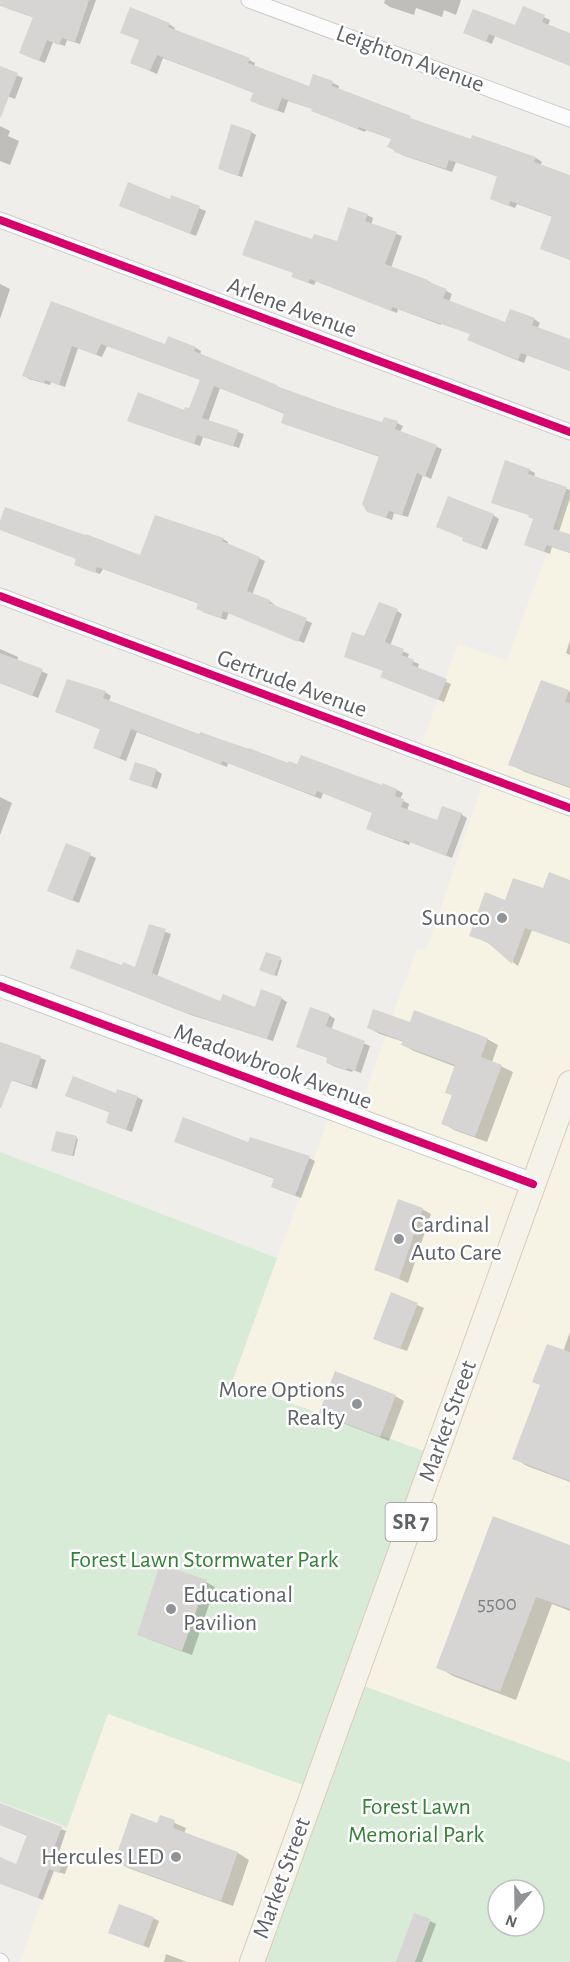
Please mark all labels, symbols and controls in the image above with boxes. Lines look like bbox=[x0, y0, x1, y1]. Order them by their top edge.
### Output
street label: Leighton Avenue bbox=[333, 21, 487, 97]
street label: Arlene Avenue bbox=[224, 274, 360, 342]
street label: Gertrude Avenue bbox=[214, 646, 370, 722]
place label: Sunoco bbox=[421, 906, 490, 930]
marker: Sunoco bbox=[495, 911, 509, 925]
street label: Meadowbrook Avenue bbox=[171, 1020, 375, 1114]
place label: Cardinal Auto Care bbox=[411, 1213, 502, 1265]
marker: Cardinal Auto Care bbox=[392, 1232, 406, 1246]
street label: Market Street bbox=[415, 1357, 481, 1485]
place label: More Options Realty bbox=[219, 1378, 345, 1430]
marker: More Options Realty bbox=[350, 1397, 364, 1411]
road number: SR 7 bbox=[386, 1503, 436, 1541]
park label: Forest Lawn Stormwater Park bbox=[70, 1548, 338, 1572]
place label: Educational Pavilion bbox=[183, 1583, 293, 1635]
house number: 5500 bbox=[477, 1593, 517, 1614]
marker: Educational Pavilion bbox=[164, 1602, 178, 1616]
park label: Forest Lawn Memorial Park bbox=[348, 1795, 484, 1847]
street label: Market Street bbox=[249, 1814, 315, 1942]
place label: Hercules LED bbox=[41, 1845, 164, 1869]
marker: Hercules LED bbox=[169, 1850, 183, 1864]
north arrow bbox=[486, 1878, 546, 1938]
text: N bbox=[503, 1912, 519, 1931]

